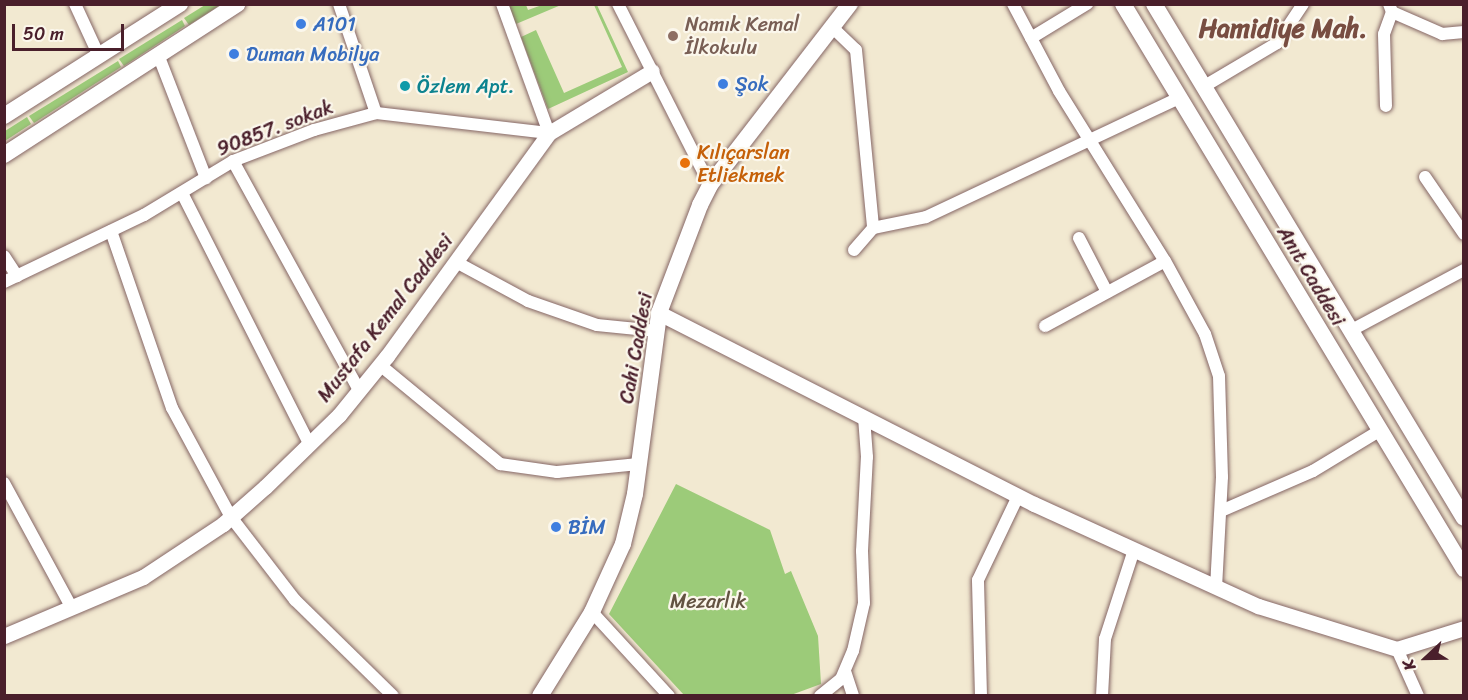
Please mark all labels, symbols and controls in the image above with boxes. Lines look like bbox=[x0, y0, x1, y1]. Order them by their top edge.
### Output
scale bar bbox=[15, 12, 128, 50]
place label: A101 bbox=[313, 12, 356, 36]
place label: Namık Kemal İlkokulu bbox=[685, 13, 799, 60]
district label: Hamidiye Mah. bbox=[1199, 13, 1367, 45]
marker: A101 bbox=[294, 17, 308, 31]
text: 50 m bbox=[23, 18, 64, 50]
marker: Namık Kemal İlkokulu bbox=[666, 29, 680, 43]
place label: Duman Mobilya bbox=[246, 42, 379, 66]
marker: Duman Mobilya bbox=[227, 47, 241, 61]
place label: Şok bbox=[735, 72, 768, 96]
place label: Özlem Apt. bbox=[417, 74, 514, 98]
marker: Şok bbox=[716, 77, 730, 91]
marker: Özlem Apt. bbox=[398, 79, 412, 93]
street label: 90857. sokak bbox=[214, 95, 336, 161]
place label: Kılıçarslan Etliekmek bbox=[697, 140, 790, 187]
marker: Kılıçarslan Etliekmek bbox=[678, 156, 692, 170]
street label: Anıt Caddesi bbox=[1272, 222, 1350, 330]
street label: Mustafa Kemal Caddesi bbox=[312, 230, 458, 406]
street label: Cahi Caddesi bbox=[615, 291, 657, 405]
place label: BİM bbox=[568, 515, 606, 539]
marker: BİM bbox=[549, 520, 563, 534]
park label: Mezarlık bbox=[670, 589, 746, 613]
north arrow bbox=[1396, 628, 1456, 688]
text: K bbox=[1394, 655, 1424, 675]

